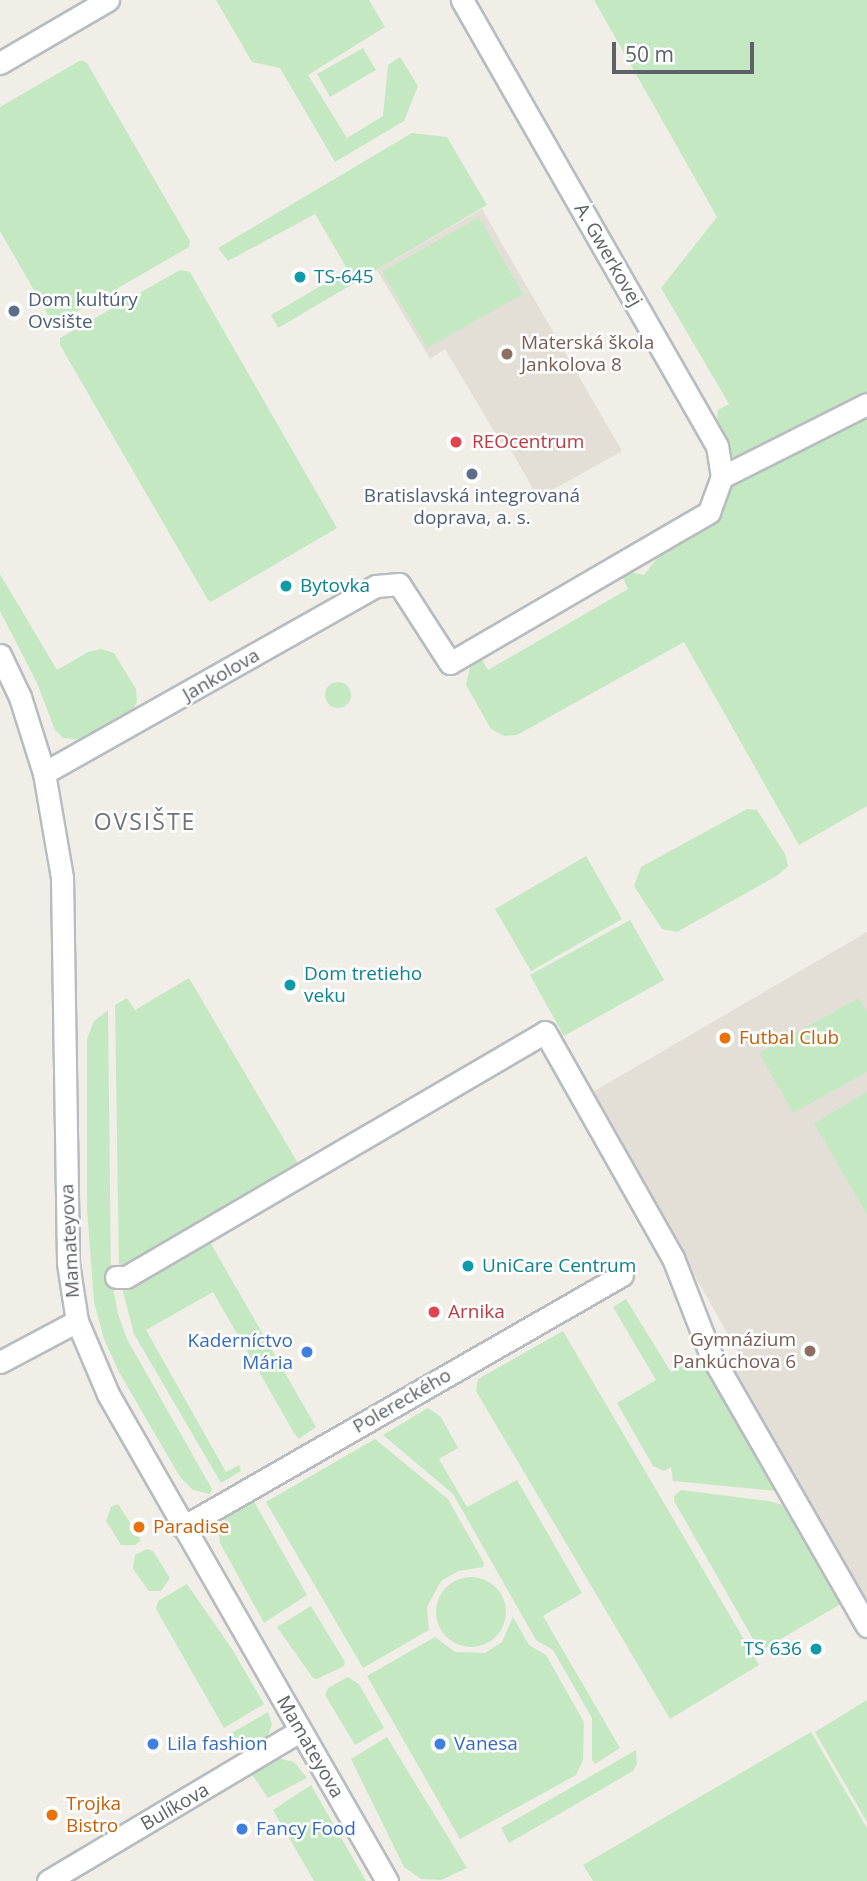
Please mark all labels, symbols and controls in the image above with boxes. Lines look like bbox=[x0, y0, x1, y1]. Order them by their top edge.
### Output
scale bar bbox=[615, 28, 757, 72]
text: 50 m bbox=[625, 40, 674, 68]
street label: A. Gwerkovej bbox=[569, 199, 647, 311]
place label: TS-645 bbox=[314, 266, 374, 288]
marker: TS-645 bbox=[292, 269, 308, 285]
place label: Dom kultúry Ovsište bbox=[28, 289, 138, 333]
marker: Dom kultúry Ovsište bbox=[6, 303, 22, 319]
place label: Materská škola Jankolova 8 bbox=[521, 332, 654, 376]
marker: Materská škola Jankolova 8 bbox=[499, 346, 515, 362]
place label: REOcentrum bbox=[472, 431, 584, 453]
marker: REOcentrum bbox=[446, 432, 466, 452]
marker: Bratislavská integrovaná doprava, a. s. bbox=[464, 466, 480, 482]
place label: Bratislavská integrovaná doprava, a. s. bbox=[364, 485, 580, 529]
place label: Bytovka bbox=[300, 575, 370, 597]
marker: Bytovka bbox=[278, 578, 294, 594]
street label: Jankolova bbox=[178, 644, 264, 706]
district label: OVSIŠTE bbox=[95, 807, 195, 835]
place label: Dom tretieho veku bbox=[304, 963, 422, 1007]
marker: Dom tretieho veku bbox=[282, 977, 298, 993]
place label: Futbal Club bbox=[739, 1027, 839, 1049]
marker: Futbal Club bbox=[717, 1030, 733, 1046]
street label: Mamateyova bbox=[56, 1183, 84, 1299]
place label: UniCare Centrum bbox=[482, 1255, 636, 1277]
marker: UniCare Centrum bbox=[460, 1258, 476, 1274]
place label: Arnika bbox=[448, 1301, 505, 1323]
marker: Arnika bbox=[426, 1304, 442, 1320]
place label: Gymnázium Pankúchova 6 bbox=[673, 1329, 796, 1373]
place label: Kaderníctvo Mária bbox=[188, 1330, 293, 1374]
marker: Gymnázium Pankúchova 6 bbox=[802, 1343, 818, 1359]
marker: Kaderníctvo Mária bbox=[299, 1344, 315, 1360]
street label: Polereckého bbox=[349, 1364, 455, 1438]
place label: Paradise bbox=[153, 1516, 229, 1538]
marker: Paradise bbox=[131, 1519, 147, 1535]
place label: TS 636 bbox=[744, 1638, 802, 1660]
marker: TS 636 bbox=[808, 1641, 824, 1657]
street label: Mamateyova bbox=[272, 1692, 348, 1802]
place label: Lila fashion bbox=[167, 1733, 268, 1755]
place label: Vanesa bbox=[454, 1733, 518, 1755]
marker: Lila fashion bbox=[145, 1736, 161, 1752]
marker: Vanesa bbox=[432, 1736, 448, 1752]
street label: Bulíkova bbox=[137, 1778, 213, 1836]
place label: Trojka Bistro bbox=[66, 1793, 121, 1837]
marker: Trojka Bistro bbox=[44, 1807, 60, 1823]
place label: Fancy Food bbox=[256, 1818, 356, 1840]
marker: Fancy Food bbox=[234, 1821, 250, 1837]

